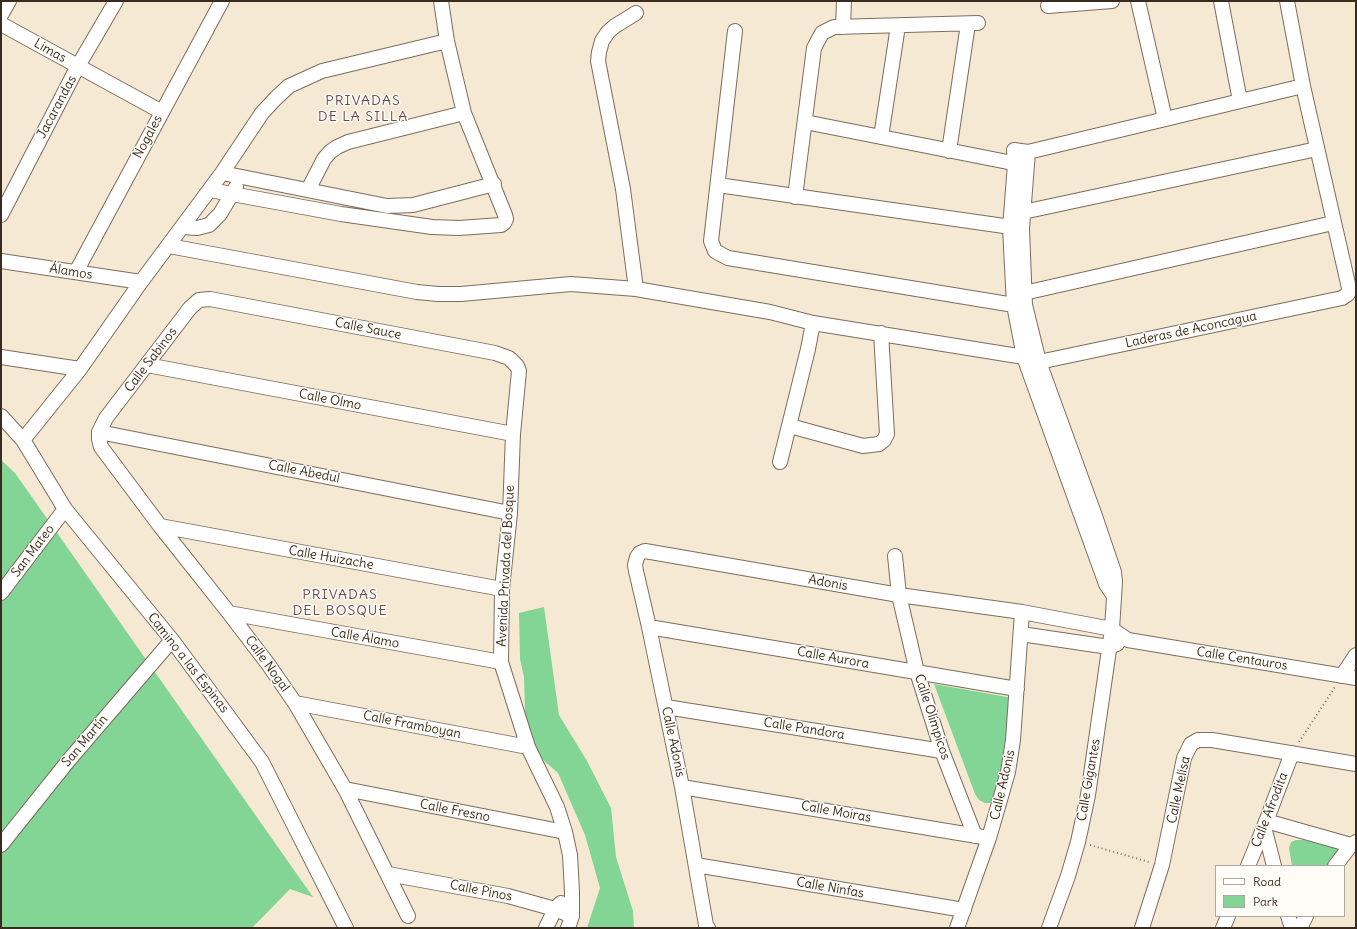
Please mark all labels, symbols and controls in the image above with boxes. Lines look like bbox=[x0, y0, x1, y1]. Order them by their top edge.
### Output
street label: Limas bbox=[31, 36, 69, 66]
street label: Jacarandas bbox=[34, 73, 80, 141]
district label: PRIVADAS DE LA SILLA bbox=[318, 93, 408, 126]
street label: Nogales bbox=[130, 113, 166, 161]
street label: Álamos bbox=[48, 261, 94, 283]
street label: Laderas de Aconcagua bbox=[1124, 308, 1258, 352]
street label: Calle Sauce bbox=[333, 315, 403, 343]
street label: Calle Sabinos bbox=[122, 324, 180, 396]
street label: Calle Olmo bbox=[297, 386, 363, 414]
street label: Calle Abedul bbox=[267, 457, 341, 487]
street label: Avenida Privada del Bosque bbox=[494, 485, 518, 647]
street label: San Mateo bbox=[8, 522, 58, 580]
street label: Calle Huizache bbox=[287, 543, 375, 573]
street label: Adonis bbox=[807, 572, 849, 594]
district label: PRIVADAS DEL BOSQUE bbox=[292, 587, 388, 620]
street label: Camino a las Espinas bbox=[144, 610, 232, 716]
street label: Calle Álamo bbox=[330, 624, 400, 652]
street label: Calle Nogal bbox=[241, 633, 293, 695]
street label: Calle Aurora bbox=[796, 644, 870, 672]
street label: Calle Centauros bbox=[1195, 644, 1289, 674]
street label: Calle Olímpicos bbox=[911, 672, 953, 762]
street label: Calle Adonis bbox=[658, 705, 688, 779]
street label: Calle Framboyan bbox=[362, 708, 462, 742]
street label: San Martín bbox=[59, 712, 111, 770]
street label: Calle Pandora bbox=[762, 715, 846, 743]
street label: Calle Gigantes bbox=[1074, 738, 1104, 822]
street label: Calle Adonis bbox=[987, 748, 1019, 822]
street label: Calle Melisa bbox=[1164, 755, 1194, 825]
street label: Calle Afrodita bbox=[1249, 770, 1291, 850]
street label: Calle Fresno bbox=[419, 797, 491, 825]
street label: Calle Moiras bbox=[800, 798, 872, 826]
legend bbox=[1215, 865, 1345, 917]
street label: Calle Ninfas bbox=[795, 874, 865, 902]
text: Road bbox=[1253, 874, 1281, 889]
street label: Calle Pinos bbox=[448, 877, 514, 905]
text: Park bbox=[1253, 894, 1278, 909]

